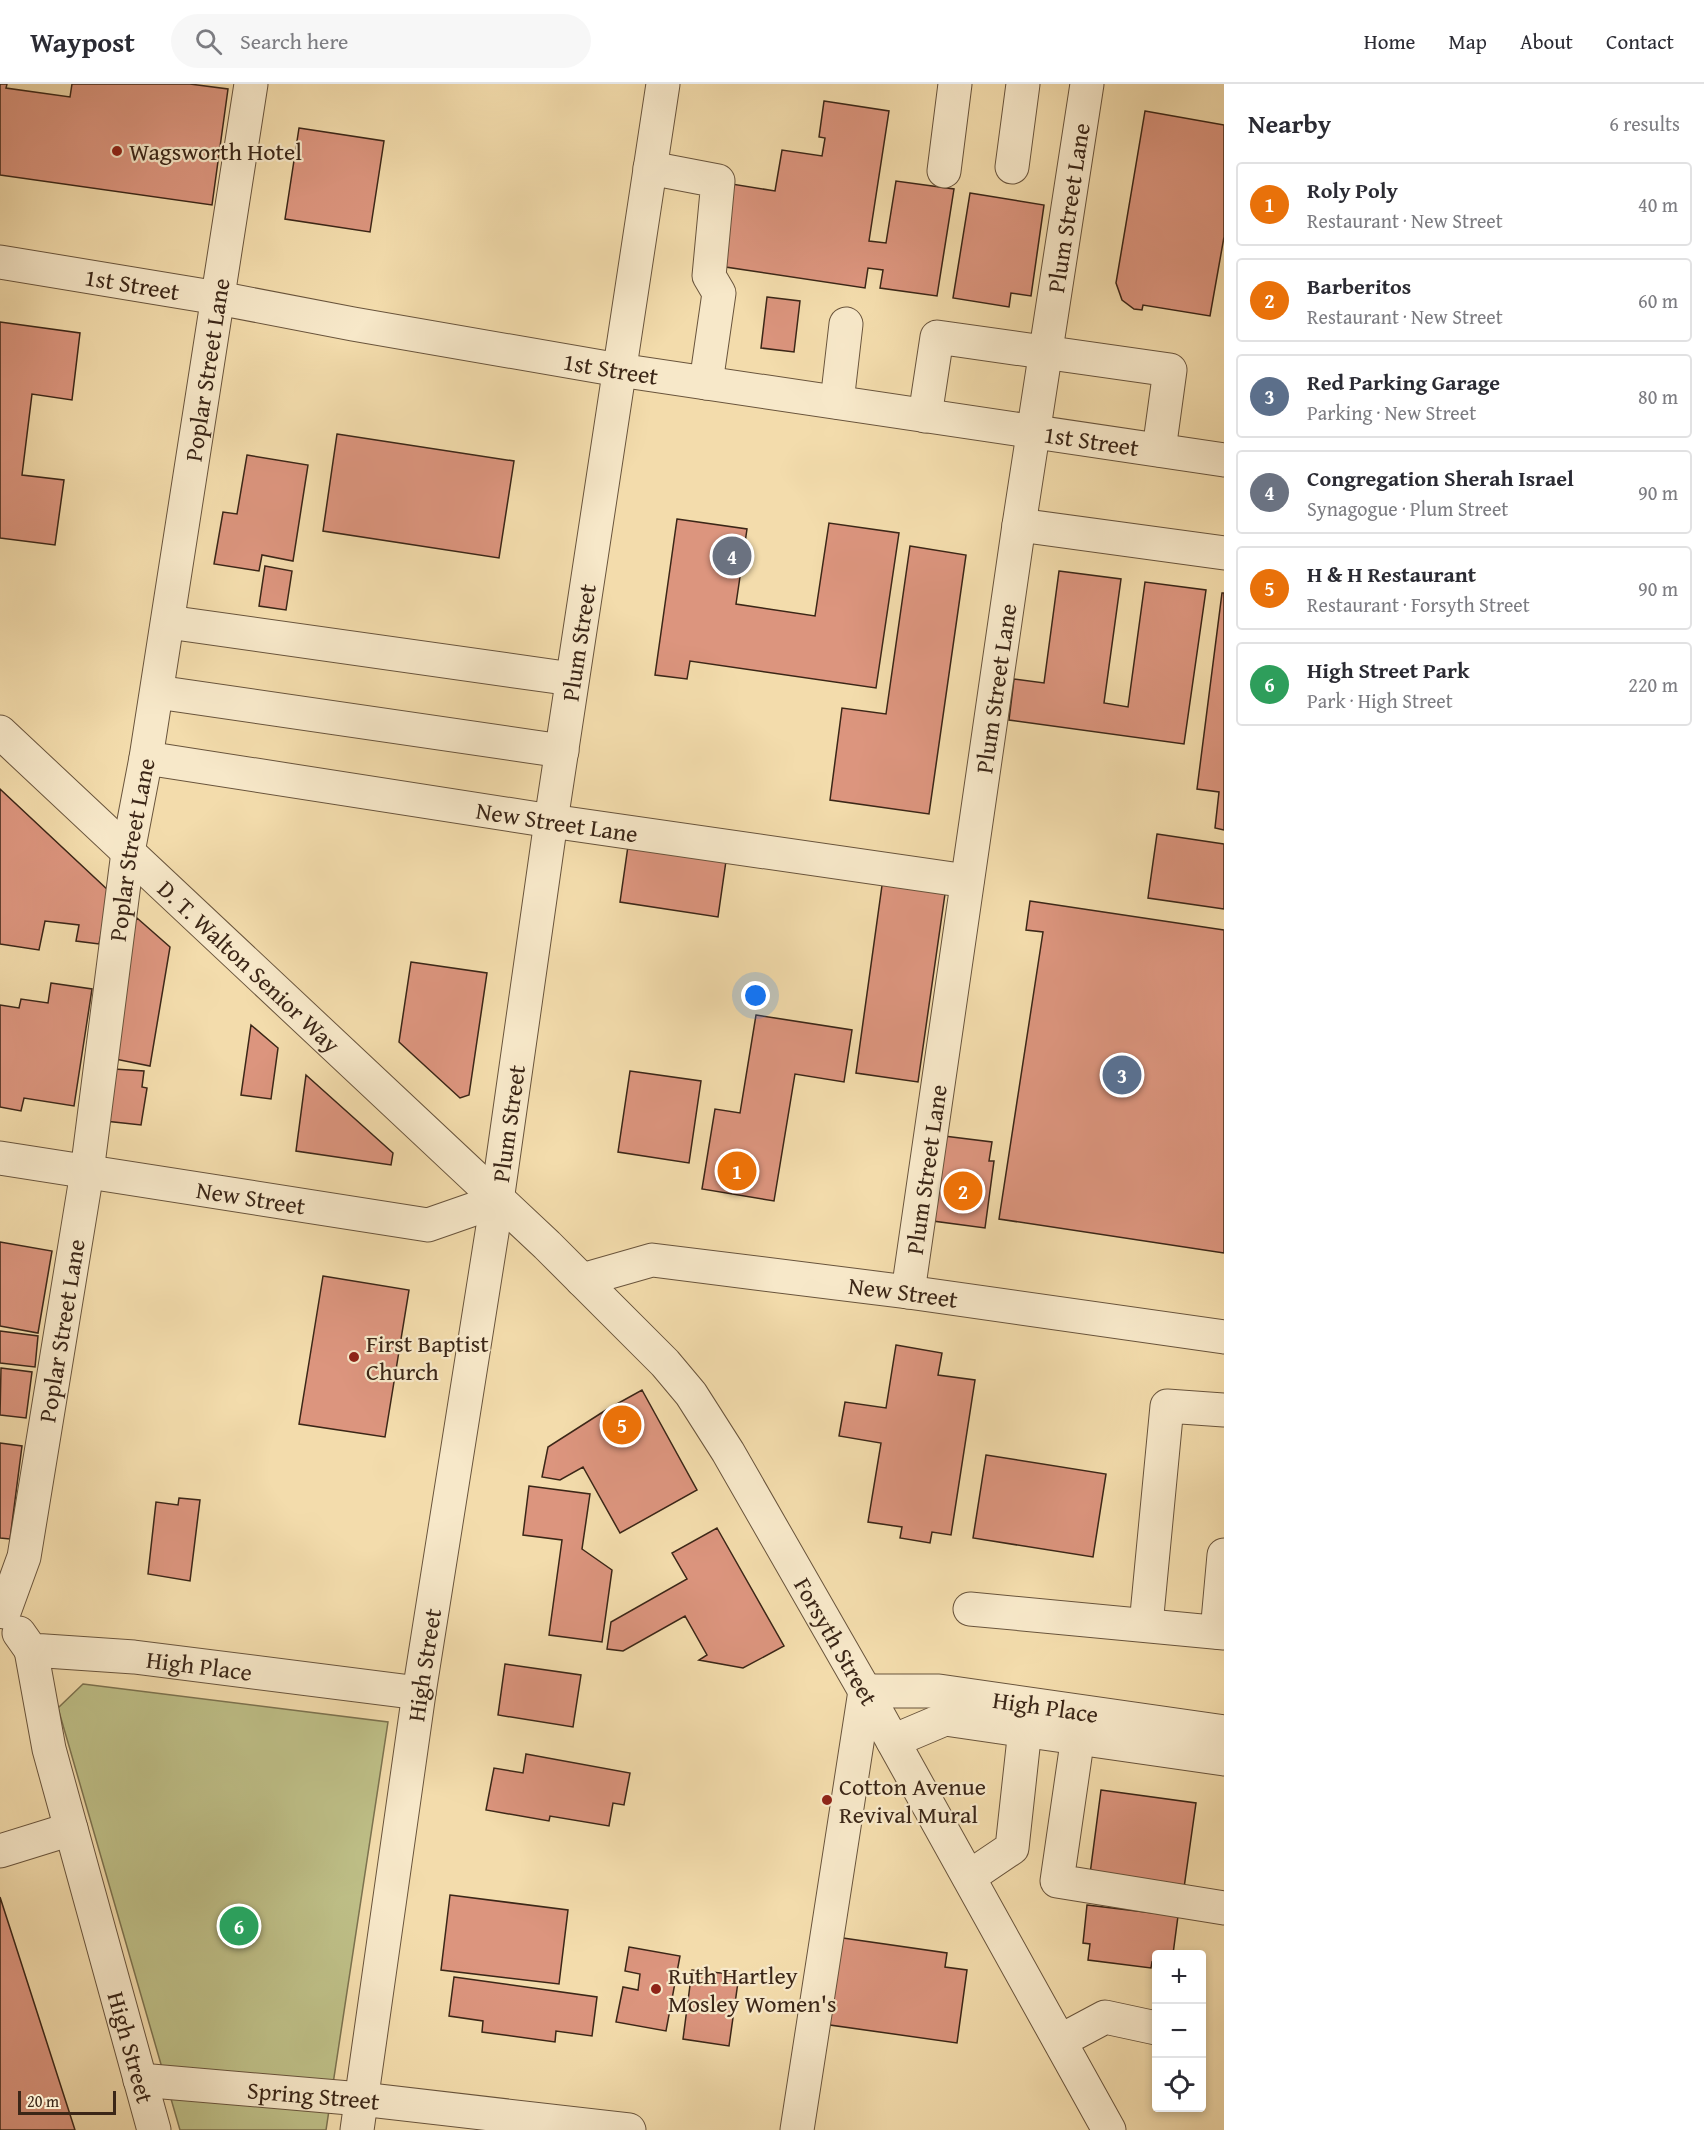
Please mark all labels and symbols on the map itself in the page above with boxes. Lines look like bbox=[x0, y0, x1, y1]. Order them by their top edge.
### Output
street label: Plum Street Lane bbox=[1038, 120, 1098, 295]
place label: Wagsworth Hotel bbox=[129, 134, 302, 169]
marker: Wagsworth Hotel bbox=[110, 144, 124, 158]
street label: 1st Street bbox=[82, 259, 183, 309]
street label: Poplar Street Lane bbox=[175, 275, 238, 464]
street label: 1st Street bbox=[561, 343, 661, 393]
street label: 1st Street bbox=[1042, 416, 1142, 465]
pin: 4 bbox=[712, 534, 752, 578]
street label: Plum Street bbox=[552, 581, 604, 703]
street label: Plum Street Lane bbox=[966, 601, 1025, 776]
street label: Poplar Street Lane bbox=[99, 755, 163, 943]
street label: New Street Lane bbox=[474, 792, 640, 851]
street label: D. T. Walton Senior Way bbox=[150, 871, 349, 1061]
your location bbox=[741, 981, 770, 1010]
pin: 3 bbox=[1102, 1052, 1142, 1098]
street label: Plum Street bbox=[482, 1062, 534, 1184]
street label: Plum Street Lane bbox=[896, 1082, 955, 1257]
pin: 1 bbox=[718, 1148, 756, 1194]
pin: 2 bbox=[944, 1168, 982, 1214]
street label: New Street bbox=[194, 1171, 309, 1223]
street label: Poplar Street Lane bbox=[29, 1236, 93, 1425]
street label: New Street bbox=[846, 1267, 961, 1316]
place label: First Baptist Church bbox=[366, 1326, 489, 1389]
marker: First Baptist Church bbox=[347, 1350, 361, 1364]
pin: 5 bbox=[602, 1402, 642, 1448]
street label: Forsyth Street bbox=[786, 1571, 887, 1712]
street label: High Street bbox=[398, 1605, 450, 1724]
street label: High Place bbox=[144, 1641, 254, 1689]
street label: High Place bbox=[991, 1681, 1101, 1731]
place label: Cotton Avenue Revival Mural bbox=[839, 1769, 986, 1832]
marker: Cotton Avenue Revival Mural bbox=[820, 1793, 834, 1807]
pin: 6 bbox=[220, 1904, 258, 1948]
place label: Ruth Hartley Mosley Women's bbox=[668, 1958, 836, 2021]
marker: Ruth Hartley Mosley Women's bbox=[649, 1982, 663, 1996]
street label: High Street bbox=[99, 1988, 163, 2107]
street label: Spring Street bbox=[246, 2072, 382, 2119]
scale bar bbox=[18, 2088, 116, 2116]

